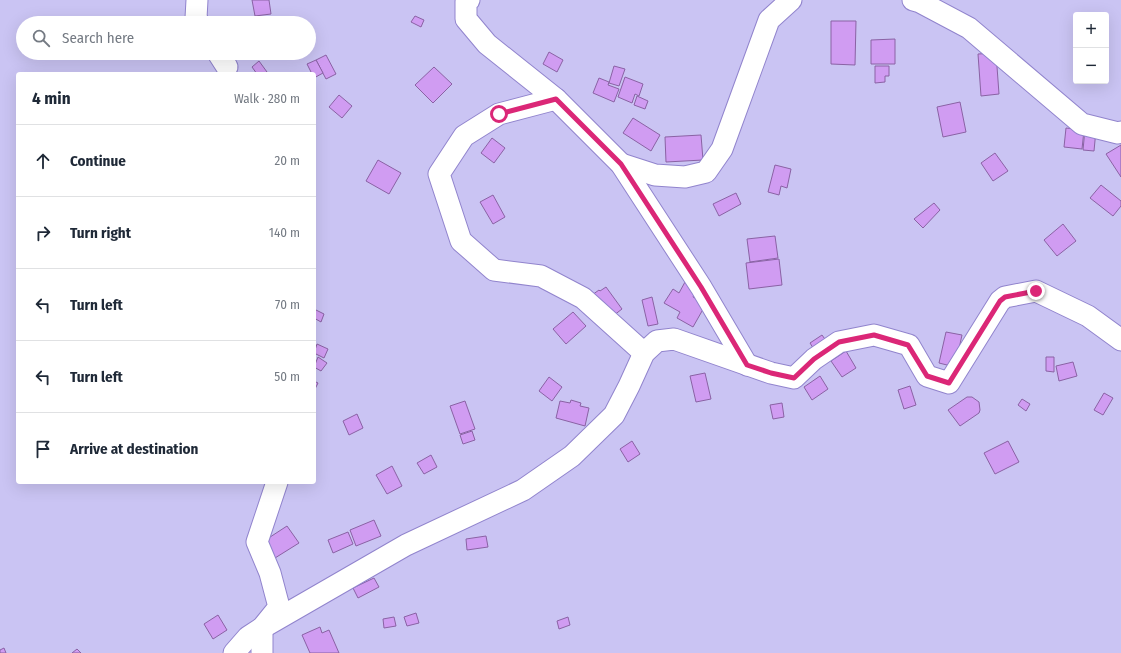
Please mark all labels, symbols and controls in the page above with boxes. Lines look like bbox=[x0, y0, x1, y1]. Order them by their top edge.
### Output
map controls bbox=[1073, 12, 1109, 84]
button: + bbox=[1073, 12, 1109, 48]
search box bbox=[16, 16, 316, 60]
icon: search bbox=[30, 27, 52, 49]
text: Search here bbox=[62, 29, 134, 47]
button: − bbox=[1073, 48, 1109, 84]
text: 4 min bbox=[32, 88, 71, 109]
text: Walk · 280 m bbox=[234, 91, 300, 106]
route start bbox=[490, 105, 508, 123]
icon: ahead bbox=[32, 150, 54, 172]
text: Continue bbox=[70, 152, 126, 170]
text: 20 m bbox=[274, 153, 300, 168]
icon: right bbox=[32, 222, 54, 244]
text: Turn right bbox=[70, 224, 131, 242]
text: 140 m bbox=[269, 225, 300, 240]
route end bbox=[1027, 282, 1045, 300]
icon: left bbox=[32, 294, 54, 316]
text: Turn left bbox=[70, 296, 123, 314]
text: 70 m bbox=[275, 297, 300, 312]
icon: left bbox=[32, 366, 54, 388]
text: Turn left bbox=[70, 368, 123, 386]
text: 50 m bbox=[274, 369, 300, 384]
icon: arrive bbox=[32, 438, 54, 460]
text: Arrive at destination bbox=[70, 440, 198, 458]

